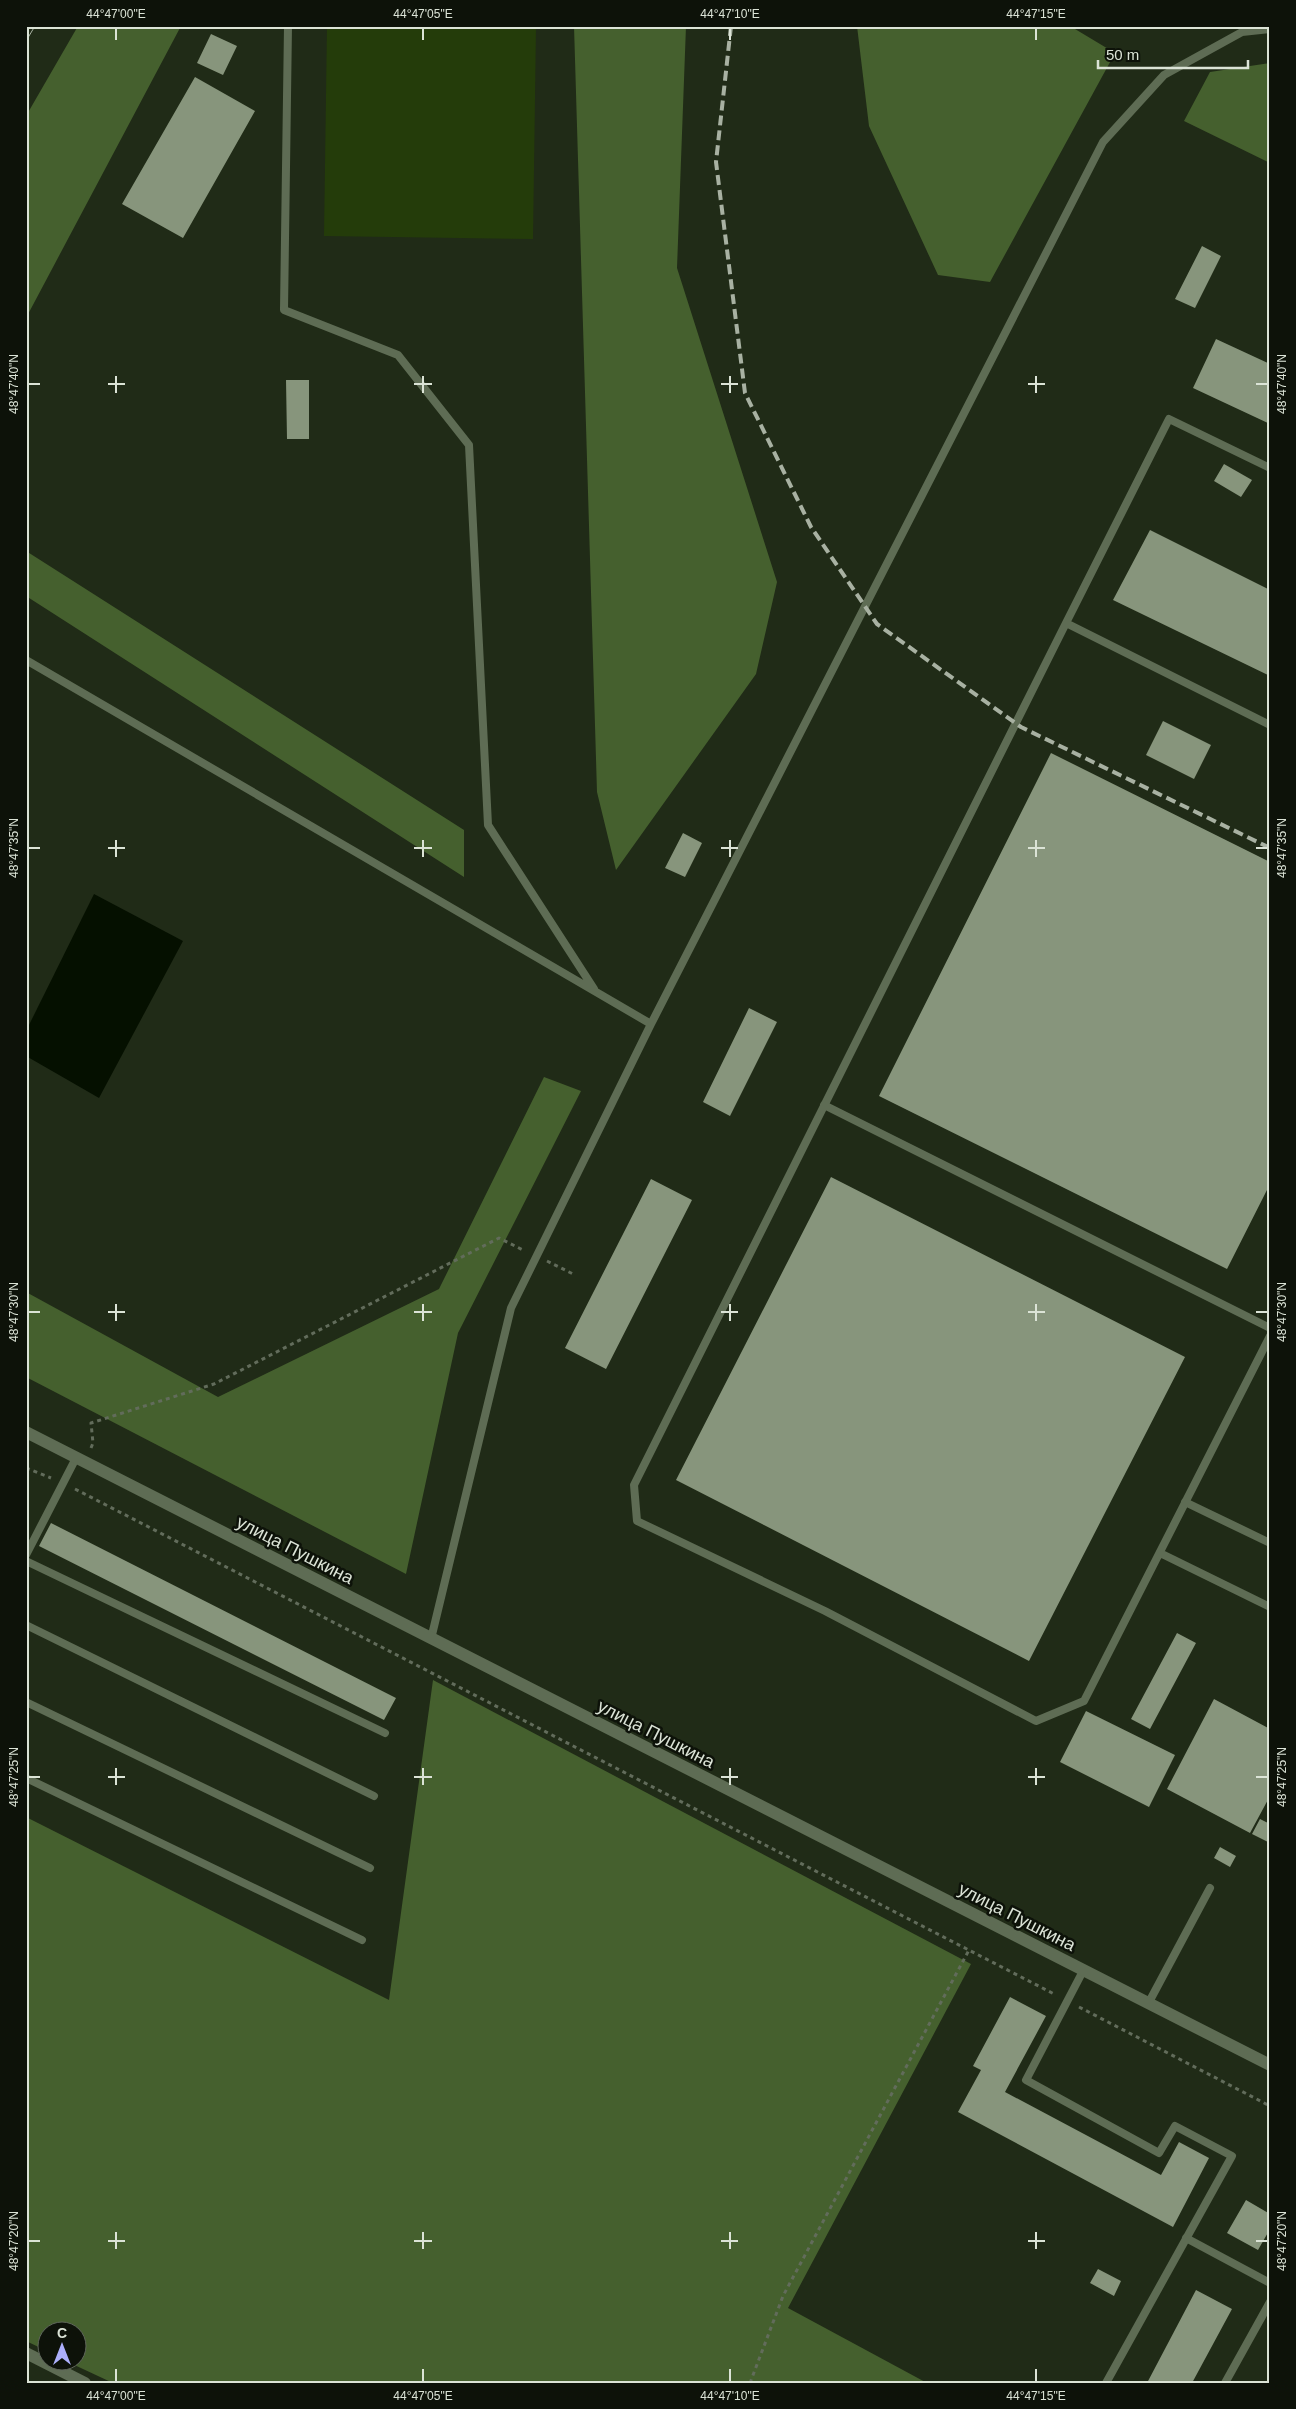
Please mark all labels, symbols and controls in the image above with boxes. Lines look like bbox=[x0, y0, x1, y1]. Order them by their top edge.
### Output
text: 44°47'00"E bbox=[86, 7, 146, 21]
text: 44°47'05"E bbox=[393, 7, 453, 21]
text: 44°47'10"E bbox=[700, 7, 760, 21]
text: 44°47'15"E bbox=[1006, 7, 1066, 21]
scale bar bbox=[1098, 38, 1248, 70]
text: 50 m bbox=[1106, 46, 1139, 63]
text: 48°47'40"N bbox=[7, 354, 21, 414]
text: 48°47'40"N bbox=[1275, 354, 1289, 414]
text: 48°47'35"N bbox=[7, 818, 21, 878]
text: 48°47'35"N bbox=[1275, 818, 1289, 878]
text: 48°47'30"N bbox=[7, 1282, 21, 1342]
text: 48°47'30"N bbox=[1275, 1282, 1289, 1342]
street label: улица Пушкина bbox=[233, 1512, 358, 1589]
street label: улица Пушкина bbox=[594, 1696, 719, 1773]
text: 48°47'25"N bbox=[7, 1747, 21, 1807]
text: 48°47'25"N bbox=[1275, 1747, 1289, 1807]
street label: улица Пушкина bbox=[955, 1879, 1080, 1956]
text: 48°47'20"N bbox=[7, 2211, 21, 2271]
text: 48°47'20"N bbox=[1275, 2211, 1289, 2271]
north arrow bbox=[38, 2322, 88, 2372]
text: С bbox=[57, 2325, 67, 2341]
text: 44°47'00"E bbox=[86, 2389, 146, 2403]
text: 44°47'05"E bbox=[393, 2389, 453, 2403]
text: 44°47'10"E bbox=[700, 2389, 760, 2403]
text: 44°47'15"E bbox=[1006, 2389, 1066, 2403]

